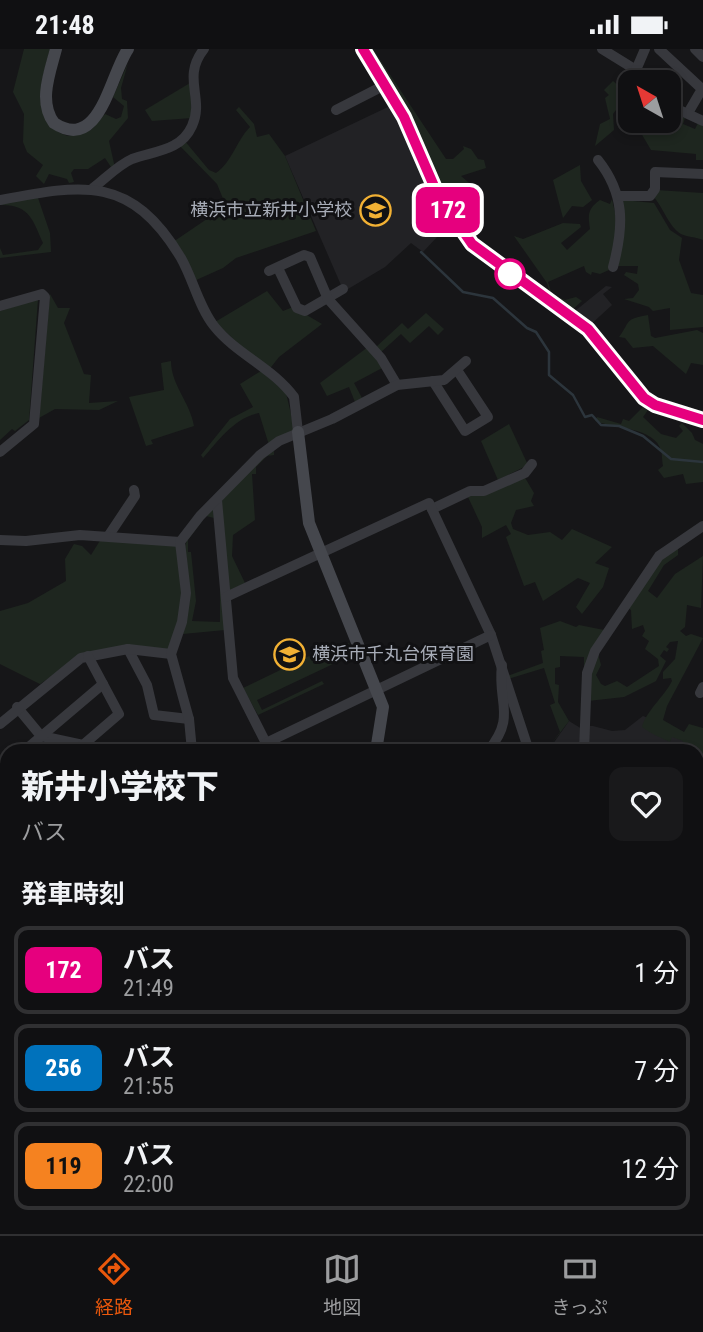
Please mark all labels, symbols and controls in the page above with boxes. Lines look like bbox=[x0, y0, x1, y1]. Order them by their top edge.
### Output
text: 21:48 bbox=[35, 10, 95, 40]
north arrow bbox=[618, 70, 681, 133]
map controls bbox=[618, 70, 681, 133]
line badge: 172 bbox=[408, 187, 488, 233]
school or university icon: 横浜市立新井小学校 bbox=[358, 193, 392, 227]
text: 172 bbox=[430, 196, 466, 224]
place label: 横浜市立新井小学校 bbox=[190, 199, 352, 220]
unlabelled marker bbox=[495, 259, 525, 289]
school or university icon: 横浜市千丸台保育園 bbox=[272, 637, 306, 671]
place label: 横浜市千丸台保育園 bbox=[312, 643, 474, 664]
text: 新井小学校下 bbox=[21, 767, 219, 806]
button: heart bbox=[609, 767, 683, 841]
text: バス bbox=[21, 819, 67, 846]
text: 発車時刻 bbox=[21, 879, 125, 909]
text: バス bbox=[123, 944, 175, 974]
text: 172 bbox=[45, 956, 82, 984]
text: 1 分 bbox=[634, 958, 679, 988]
text: 21:49 bbox=[123, 975, 174, 1002]
text: バス bbox=[123, 1042, 175, 1072]
text: 256 bbox=[45, 1054, 82, 1082]
text: 7 分 bbox=[634, 1056, 679, 1086]
text: 21:55 bbox=[123, 1073, 174, 1100]
text: バス bbox=[123, 1140, 175, 1170]
text: 119 bbox=[45, 1152, 82, 1180]
text: 12 分 bbox=[621, 1154, 679, 1184]
text: 22:00 bbox=[123, 1171, 174, 1198]
tab: 経路 bbox=[95, 1250, 133, 1319]
tab: 地図 bbox=[323, 1250, 361, 1319]
tab: きっぷ bbox=[552, 1250, 608, 1319]

